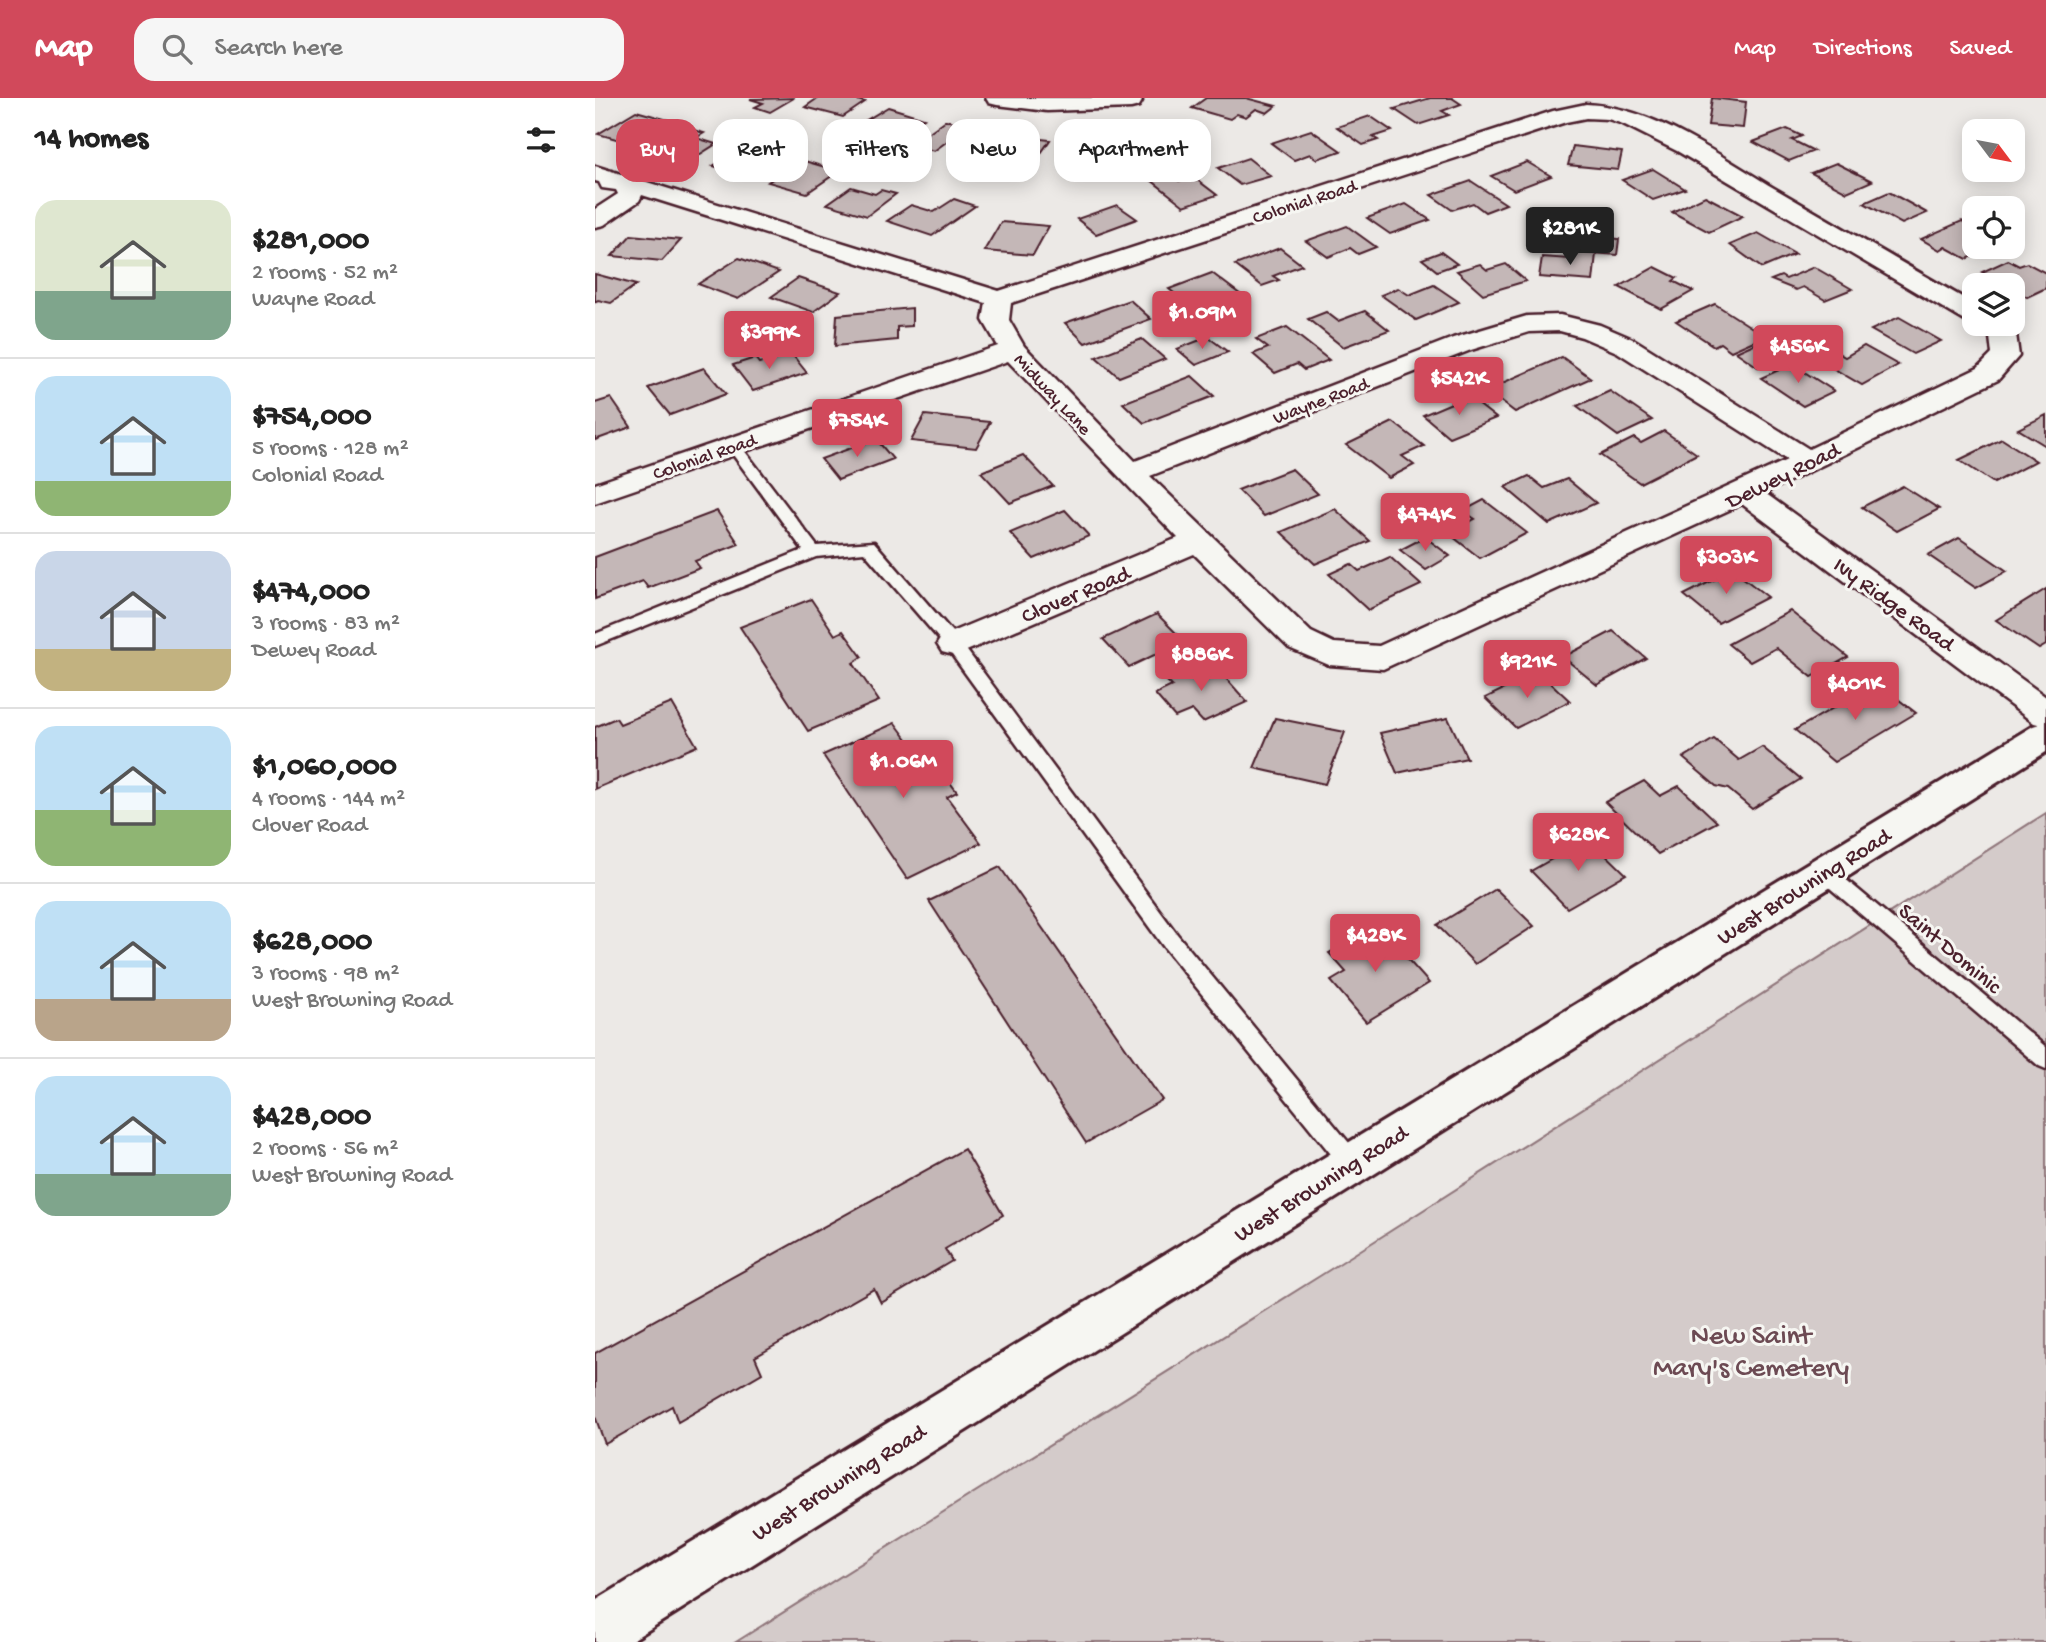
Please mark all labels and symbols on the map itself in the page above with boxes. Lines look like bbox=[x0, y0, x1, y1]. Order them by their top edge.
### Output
north arrow bbox=[1962, 119, 2025, 182]
street label: Colonial Road bbox=[1250, 175, 1362, 231]
pin: $281K bbox=[1521, 208, 1619, 267]
pin: $1.09M bbox=[1145, 292, 1259, 351]
pin: $399K bbox=[720, 312, 818, 371]
pin: $456K bbox=[1749, 326, 1847, 385]
street label: Midway Lane bbox=[1008, 350, 1095, 441]
pin: $542K bbox=[1410, 358, 1508, 417]
street label: Wayne Road bbox=[1270, 373, 1374, 431]
pin: $754K bbox=[808, 400, 906, 459]
street label: Colonial Road bbox=[650, 429, 762, 487]
street label: Dewey Road bbox=[1720, 437, 1846, 517]
pin: $474K bbox=[1376, 494, 1474, 553]
pin: $303K bbox=[1677, 536, 1775, 596]
street label: Ivy Ridge Road bbox=[1827, 553, 1960, 660]
street label: Clover Road bbox=[1018, 561, 1136, 631]
pin: $886K bbox=[1152, 634, 1250, 693]
pin: $921K bbox=[1478, 640, 1576, 700]
pin: $401K bbox=[1806, 662, 1904, 722]
pin: $1.06M bbox=[846, 740, 960, 800]
pin: $628K bbox=[1529, 814, 1627, 873]
street label: West Browning Road bbox=[1713, 823, 1898, 952]
street label: Saint Dominic bbox=[1892, 899, 2007, 1001]
pin: $428K bbox=[1326, 914, 1424, 974]
street label: West Browning Road bbox=[1230, 1120, 1415, 1249]
park label: New Saint Mary's Cemetery bbox=[1653, 1321, 1849, 1386]
street label: West Browning Road bbox=[748, 1419, 933, 1548]

